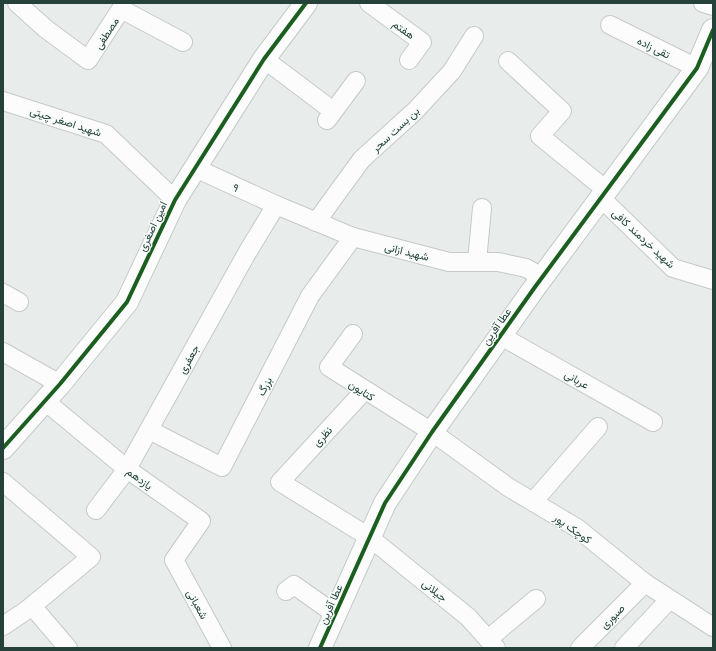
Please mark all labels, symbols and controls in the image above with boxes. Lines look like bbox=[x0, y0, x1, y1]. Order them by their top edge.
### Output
street label: مصطفی bbox=[90, 14, 122, 52]
street label: هفتم bbox=[389, 16, 418, 43]
street label: تقی زاده bbox=[635, 33, 673, 62]
street label: شهید اصغر چیتی bbox=[28, 102, 104, 141]
street label: بن بست سحر bbox=[367, 103, 422, 156]
street label: ۹ bbox=[230, 179, 242, 195]
street label: امین اصغری bbox=[134, 199, 170, 253]
street label: شهید خردمند کافی bbox=[609, 205, 679, 271]
street label: شهید ازانی bbox=[383, 238, 431, 264]
street label: عطا آفرین bbox=[478, 304, 514, 348]
street label: جعفری bbox=[174, 342, 202, 376]
street label: عربانی bbox=[562, 366, 592, 392]
street label: بزرگ bbox=[253, 374, 275, 398]
street label: کتایون bbox=[346, 376, 378, 404]
street label: نظری bbox=[309, 423, 335, 449]
street label: یازدهم bbox=[123, 463, 156, 493]
street label: کوچک پور bbox=[550, 509, 595, 547]
street label: جیلانی bbox=[419, 575, 451, 605]
street label: عطا آفرین bbox=[315, 581, 346, 626]
street label: شعبانی bbox=[184, 586, 212, 622]
street label: صبوری bbox=[596, 600, 628, 632]

